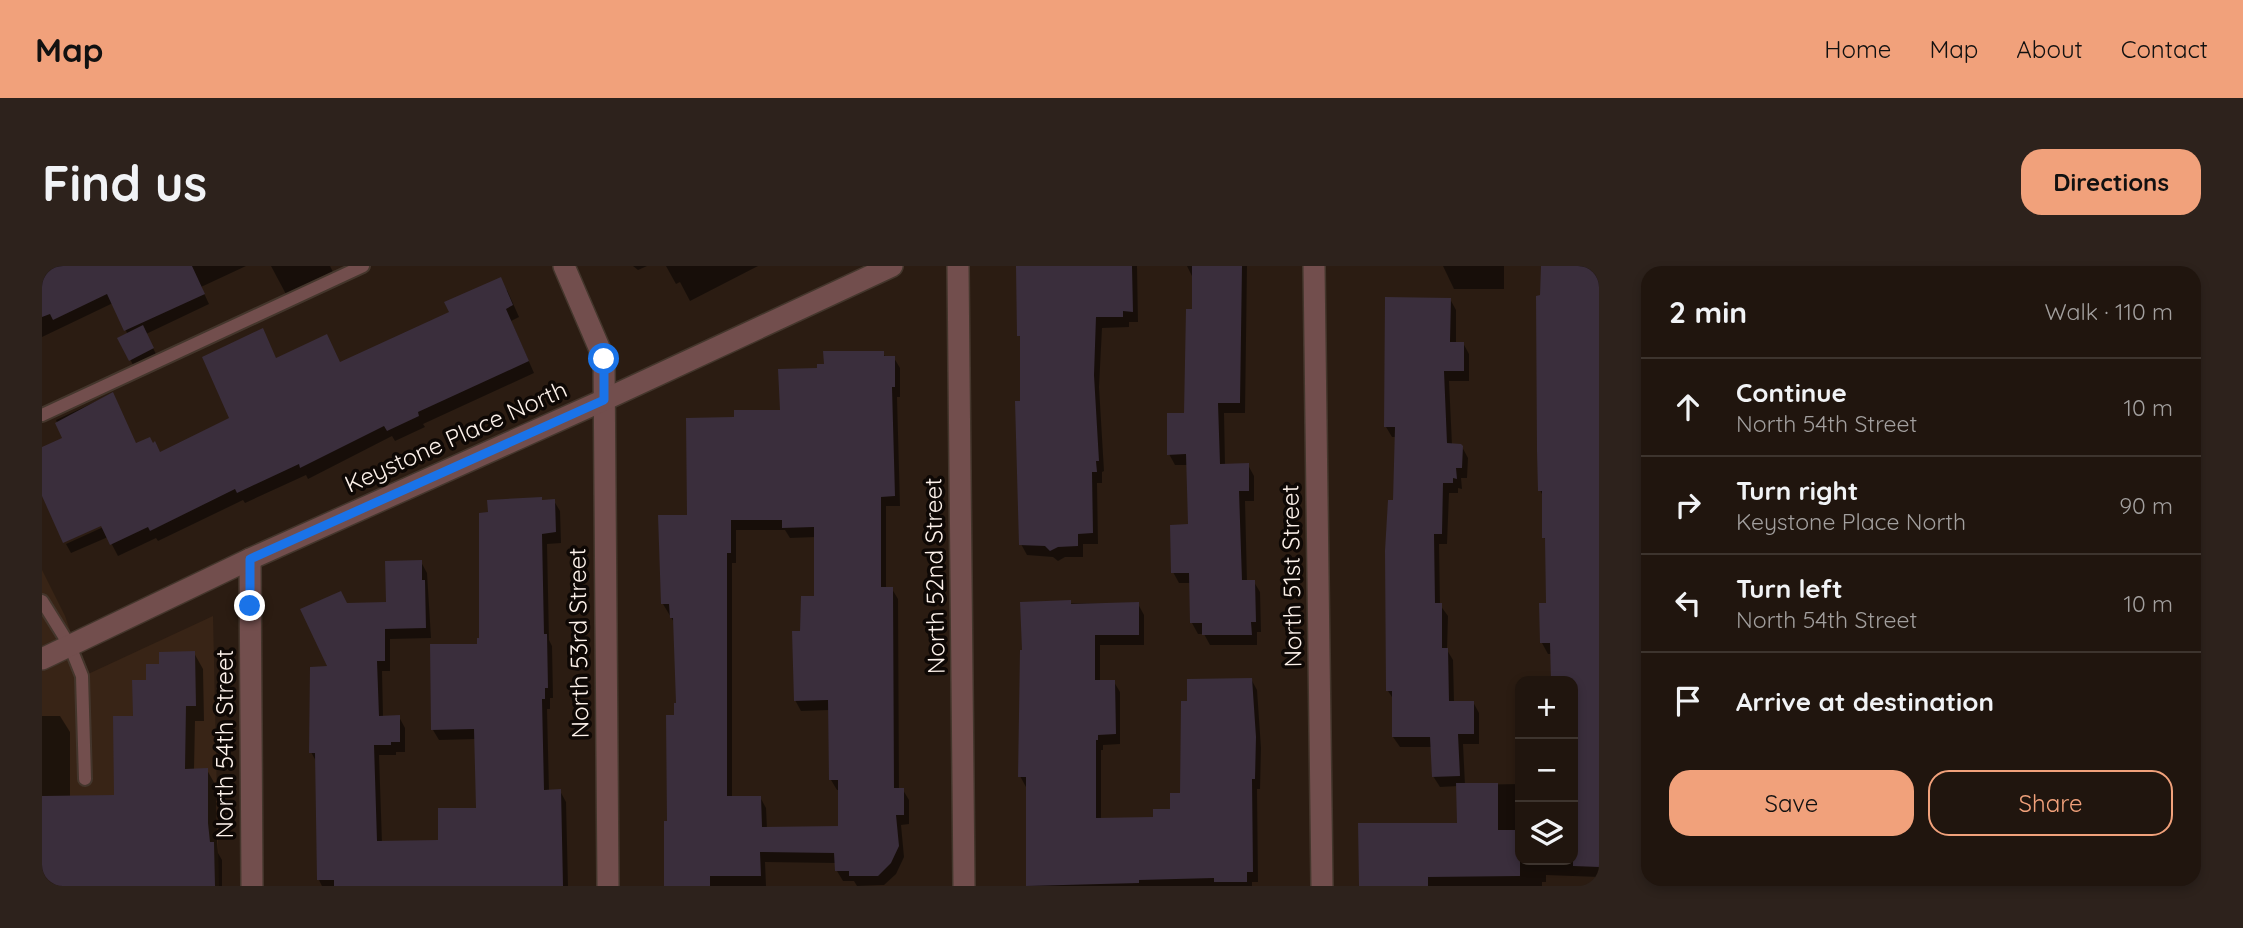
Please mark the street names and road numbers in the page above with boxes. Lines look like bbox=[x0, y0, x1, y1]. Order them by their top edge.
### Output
street label: Keystone Place North bbox=[340, 374, 571, 499]
street label: North 52nd Street bbox=[917, 478, 951, 674]
street label: North 51st Street bbox=[1274, 484, 1308, 668]
street label: North 53rd Street bbox=[561, 547, 595, 739]
street label: North 54th Street bbox=[209, 649, 239, 839]

